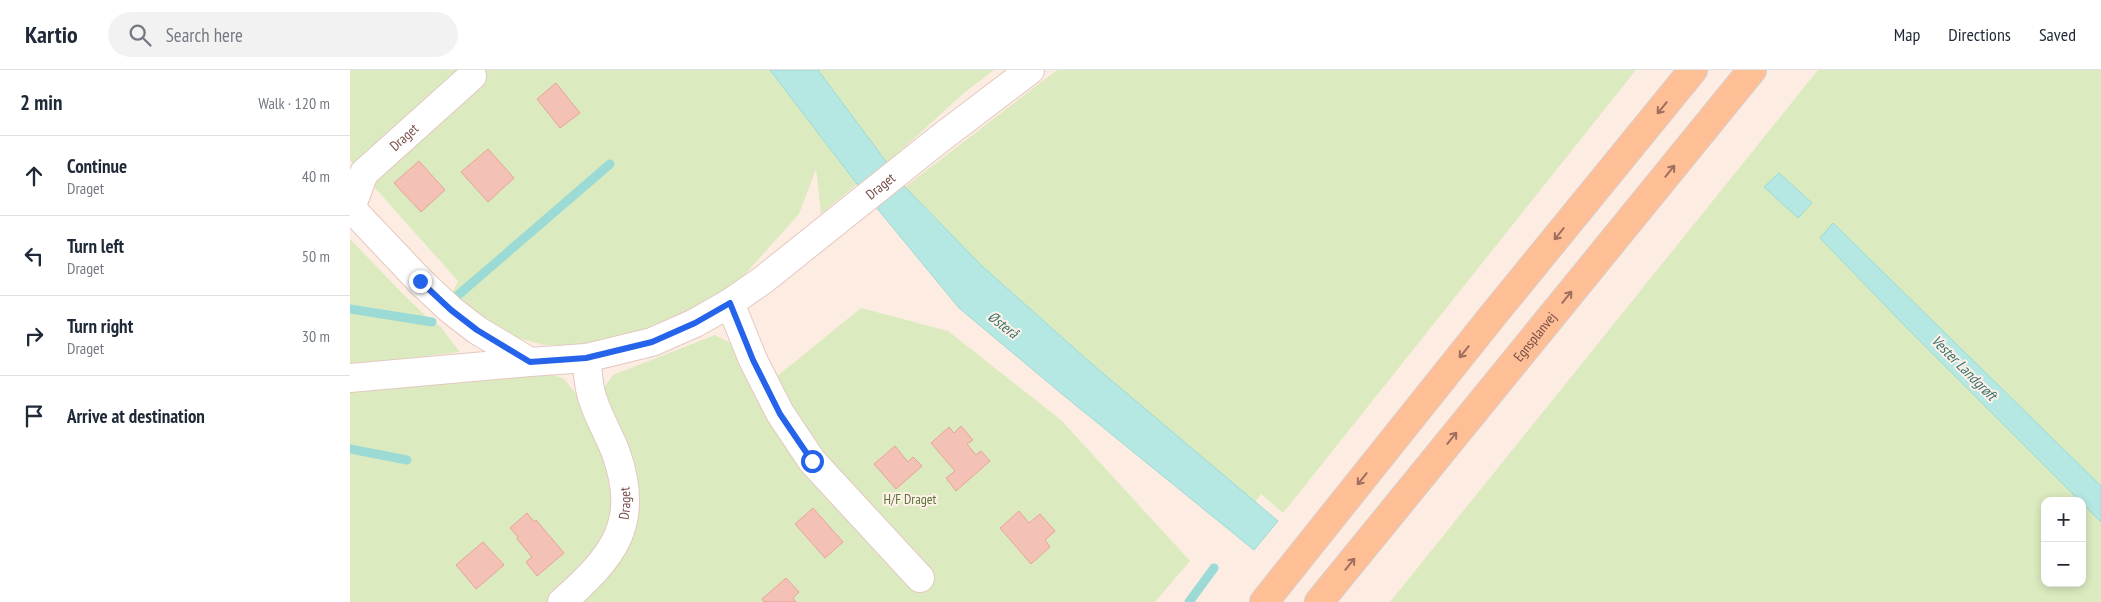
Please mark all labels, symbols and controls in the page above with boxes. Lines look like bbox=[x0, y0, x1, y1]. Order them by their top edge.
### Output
search box bbox=[108, 12, 458, 57]
text: Kartio bbox=[25, 19, 78, 50]
icon: search bbox=[126, 21, 154, 49]
text: Search here bbox=[166, 23, 243, 47]
text: Map bbox=[1894, 23, 1920, 46]
text: Directions bbox=[1948, 23, 2011, 46]
text: Saved bbox=[2039, 23, 2076, 46]
text: 2 min bbox=[20, 89, 62, 116]
text: Walk · 120 m bbox=[258, 93, 330, 113]
one-way arrow bbox=[1657, 101, 1668, 114]
street label: Draget bbox=[386, 119, 422, 155]
text: Continue bbox=[67, 154, 127, 178]
icon: ahead bbox=[20, 162, 48, 190]
one-way arrow bbox=[1664, 165, 1675, 178]
text: 40 m bbox=[302, 166, 330, 186]
street label: Draget bbox=[862, 169, 899, 203]
text: Draget bbox=[67, 178, 104, 198]
one-way arrow bbox=[1554, 227, 1565, 240]
text: Turn left bbox=[67, 234, 124, 258]
icon: left bbox=[20, 242, 48, 270]
text: 50 m bbox=[302, 246, 330, 266]
text: Draget bbox=[67, 258, 104, 278]
route end bbox=[409, 270, 432, 293]
one-way arrow bbox=[1562, 291, 1573, 304]
water label: Østerå bbox=[984, 307, 1023, 343]
street label: Egnsplanvej bbox=[1509, 308, 1560, 365]
text: Turn right bbox=[67, 314, 133, 338]
icon: right bbox=[20, 322, 48, 350]
text: 30 m bbox=[302, 326, 330, 346]
water label: Vester Landgrøft bbox=[1928, 331, 2002, 406]
text: Draget bbox=[67, 338, 104, 358]
one-way arrow bbox=[1458, 345, 1469, 358]
icon: arrive bbox=[20, 402, 48, 430]
text: Arrive at destination bbox=[67, 404, 205, 428]
one-way arrow bbox=[1447, 432, 1458, 445]
route start bbox=[801, 450, 824, 473]
one-way arrow bbox=[1357, 472, 1368, 485]
street label: Draget bbox=[615, 486, 634, 521]
park label: H/F Draget bbox=[884, 490, 937, 508]
map controls bbox=[2041, 497, 2086, 587]
button: + bbox=[2041, 497, 2086, 542]
button: − bbox=[2041, 542, 2086, 587]
one-way arrow bbox=[1344, 558, 1355, 571]

